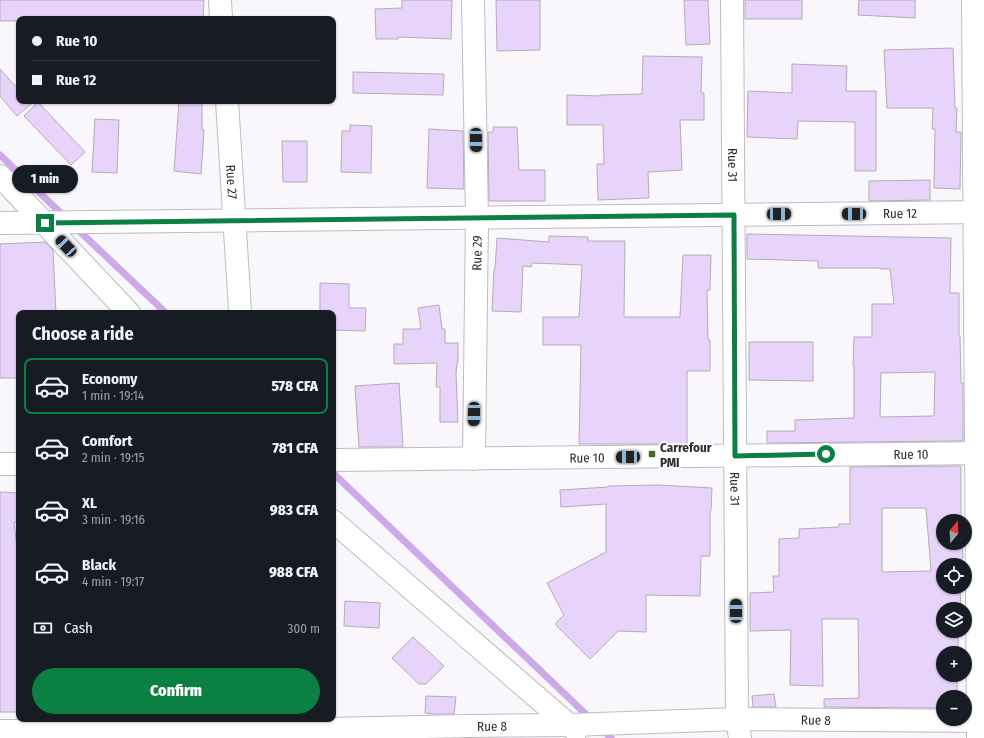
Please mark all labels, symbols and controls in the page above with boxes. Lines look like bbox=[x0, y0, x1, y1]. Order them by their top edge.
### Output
text: Rue 10 bbox=[56, 32, 97, 50]
text: Rue 12 bbox=[56, 71, 96, 89]
car bbox=[470, 128, 482, 152]
street label: Rue 31 bbox=[726, 148, 741, 182]
street label: Rue 27 bbox=[223, 164, 241, 199]
callout: 1 min bbox=[12, 165, 78, 193]
text: 1 min bbox=[31, 171, 59, 186]
street label: Rue 12 bbox=[883, 205, 917, 221]
car bbox=[767, 208, 791, 220]
car bbox=[842, 208, 866, 220]
route end bbox=[36, 214, 54, 232]
car bbox=[53, 233, 79, 259]
street label: Rue 29 bbox=[469, 235, 485, 271]
text: Choose a ride bbox=[32, 323, 134, 345]
icon: car bbox=[34, 368, 70, 404]
text: Economy bbox=[82, 370, 137, 388]
text: 578 CFA bbox=[271, 377, 318, 395]
text: 1 min · 19:14 bbox=[82, 388, 144, 403]
car bbox=[468, 402, 480, 426]
icon: car bbox=[34, 430, 70, 466]
text: Comfort bbox=[82, 432, 133, 450]
text: 781 CFA bbox=[272, 439, 318, 457]
place label: Carrefour PMI bbox=[660, 440, 712, 470]
route start bbox=[817, 445, 835, 463]
street label: Rue 10 bbox=[893, 446, 929, 461]
marker: Carrefour PMI bbox=[647, 449, 657, 459]
text: 2 min · 19:15 bbox=[82, 450, 144, 465]
street label: Rue 10 bbox=[569, 450, 605, 465]
car bbox=[616, 451, 640, 463]
street label: Rue 31 bbox=[728, 472, 743, 506]
icon: car bbox=[34, 492, 70, 528]
text: XL bbox=[82, 494, 97, 512]
text: 983 CFA bbox=[270, 501, 318, 519]
text: 3 min · 19:16 bbox=[82, 512, 145, 527]
north arrow bbox=[936, 514, 972, 550]
map controls bbox=[936, 514, 972, 726]
icon: car bbox=[34, 554, 70, 590]
text: Black bbox=[82, 556, 116, 574]
button: locate bbox=[936, 558, 972, 594]
text: 988 CFA bbox=[269, 563, 318, 581]
text: 4 min · 19:17 bbox=[82, 574, 144, 589]
car bbox=[730, 599, 742, 623]
button: layers bbox=[936, 602, 972, 638]
icon: cash bbox=[32, 617, 54, 639]
text: Cash bbox=[64, 619, 93, 637]
text: 300 m bbox=[288, 621, 320, 636]
button: + bbox=[936, 646, 972, 682]
button: Confirm bbox=[32, 668, 320, 714]
button: − bbox=[936, 690, 972, 726]
street label: Rue 8 bbox=[801, 712, 831, 727]
street label: Rue 8 bbox=[477, 718, 507, 733]

